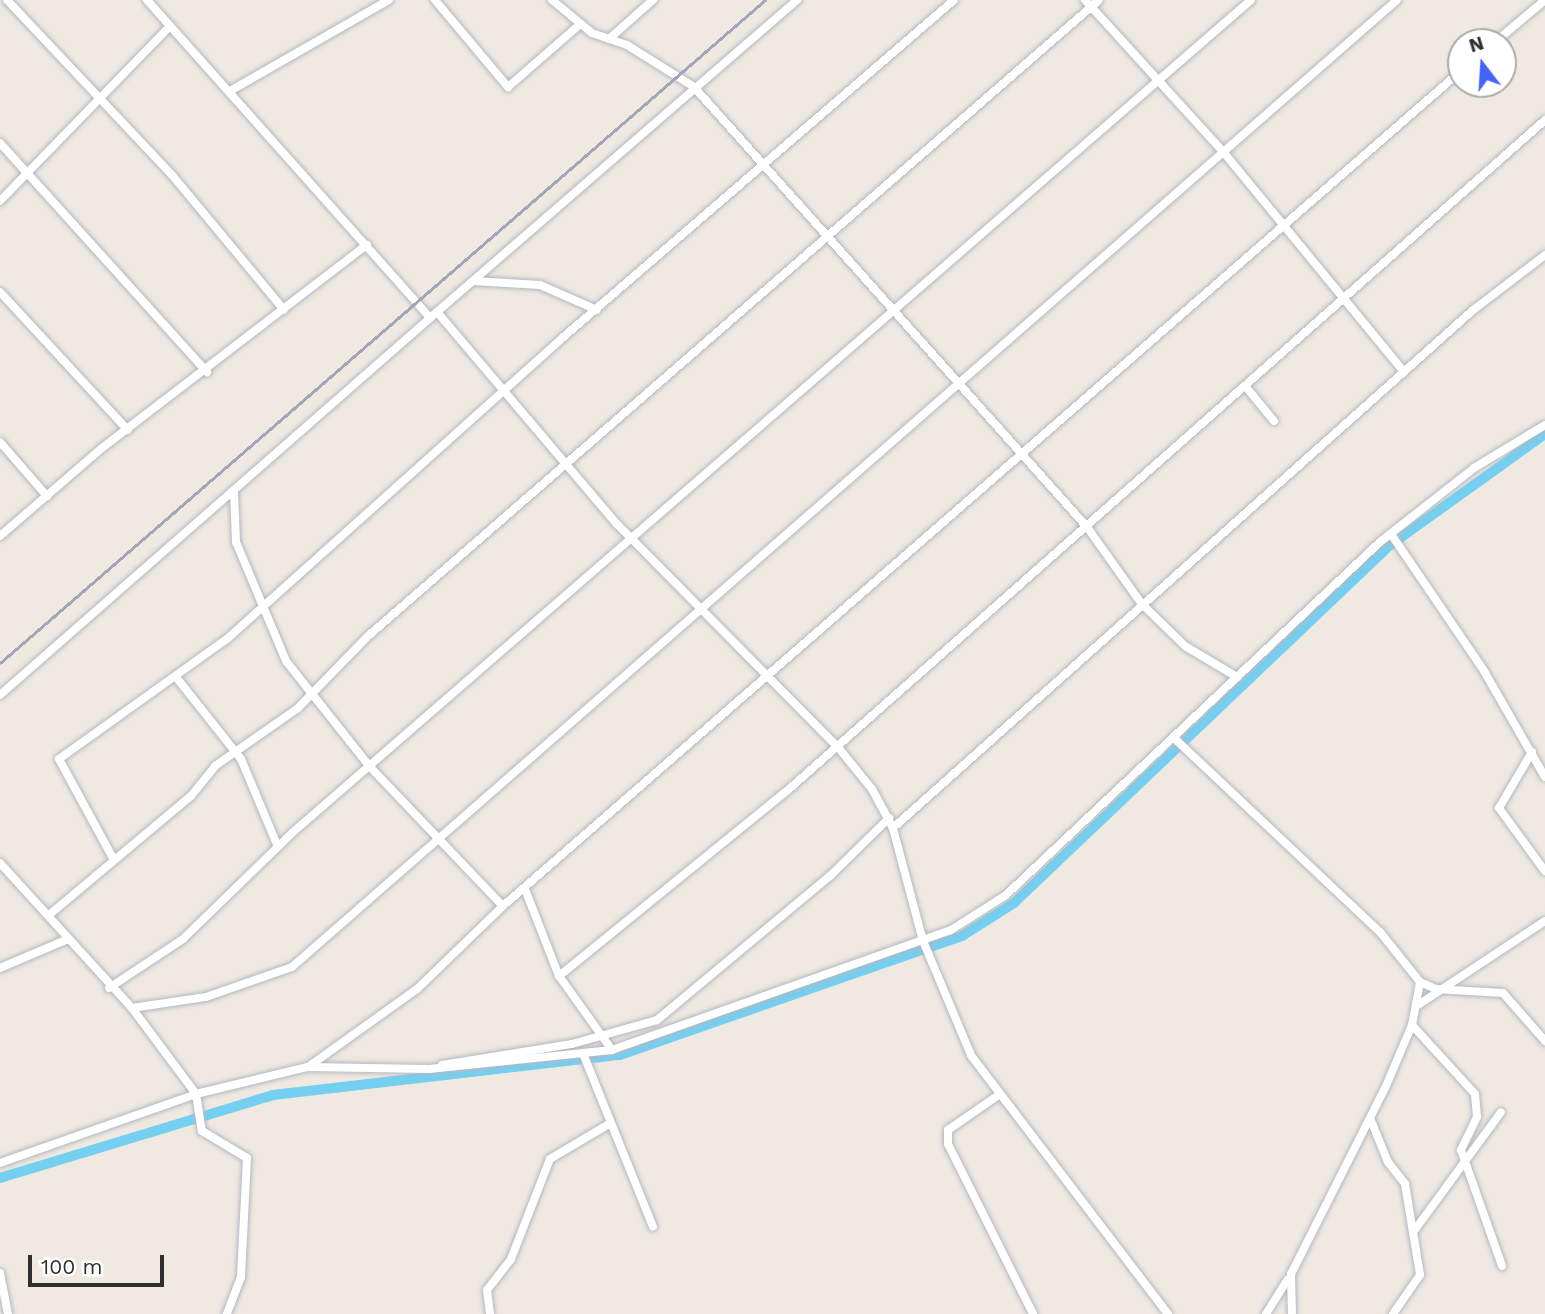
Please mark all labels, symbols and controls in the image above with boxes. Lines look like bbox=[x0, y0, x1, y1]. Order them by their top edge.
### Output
north arrow bbox=[1447, 28, 1517, 98]
text: N bbox=[1466, 31, 1486, 57]
scale bar bbox=[32, 1240, 168, 1284]
text: 100 m bbox=[41, 1254, 103, 1279]

